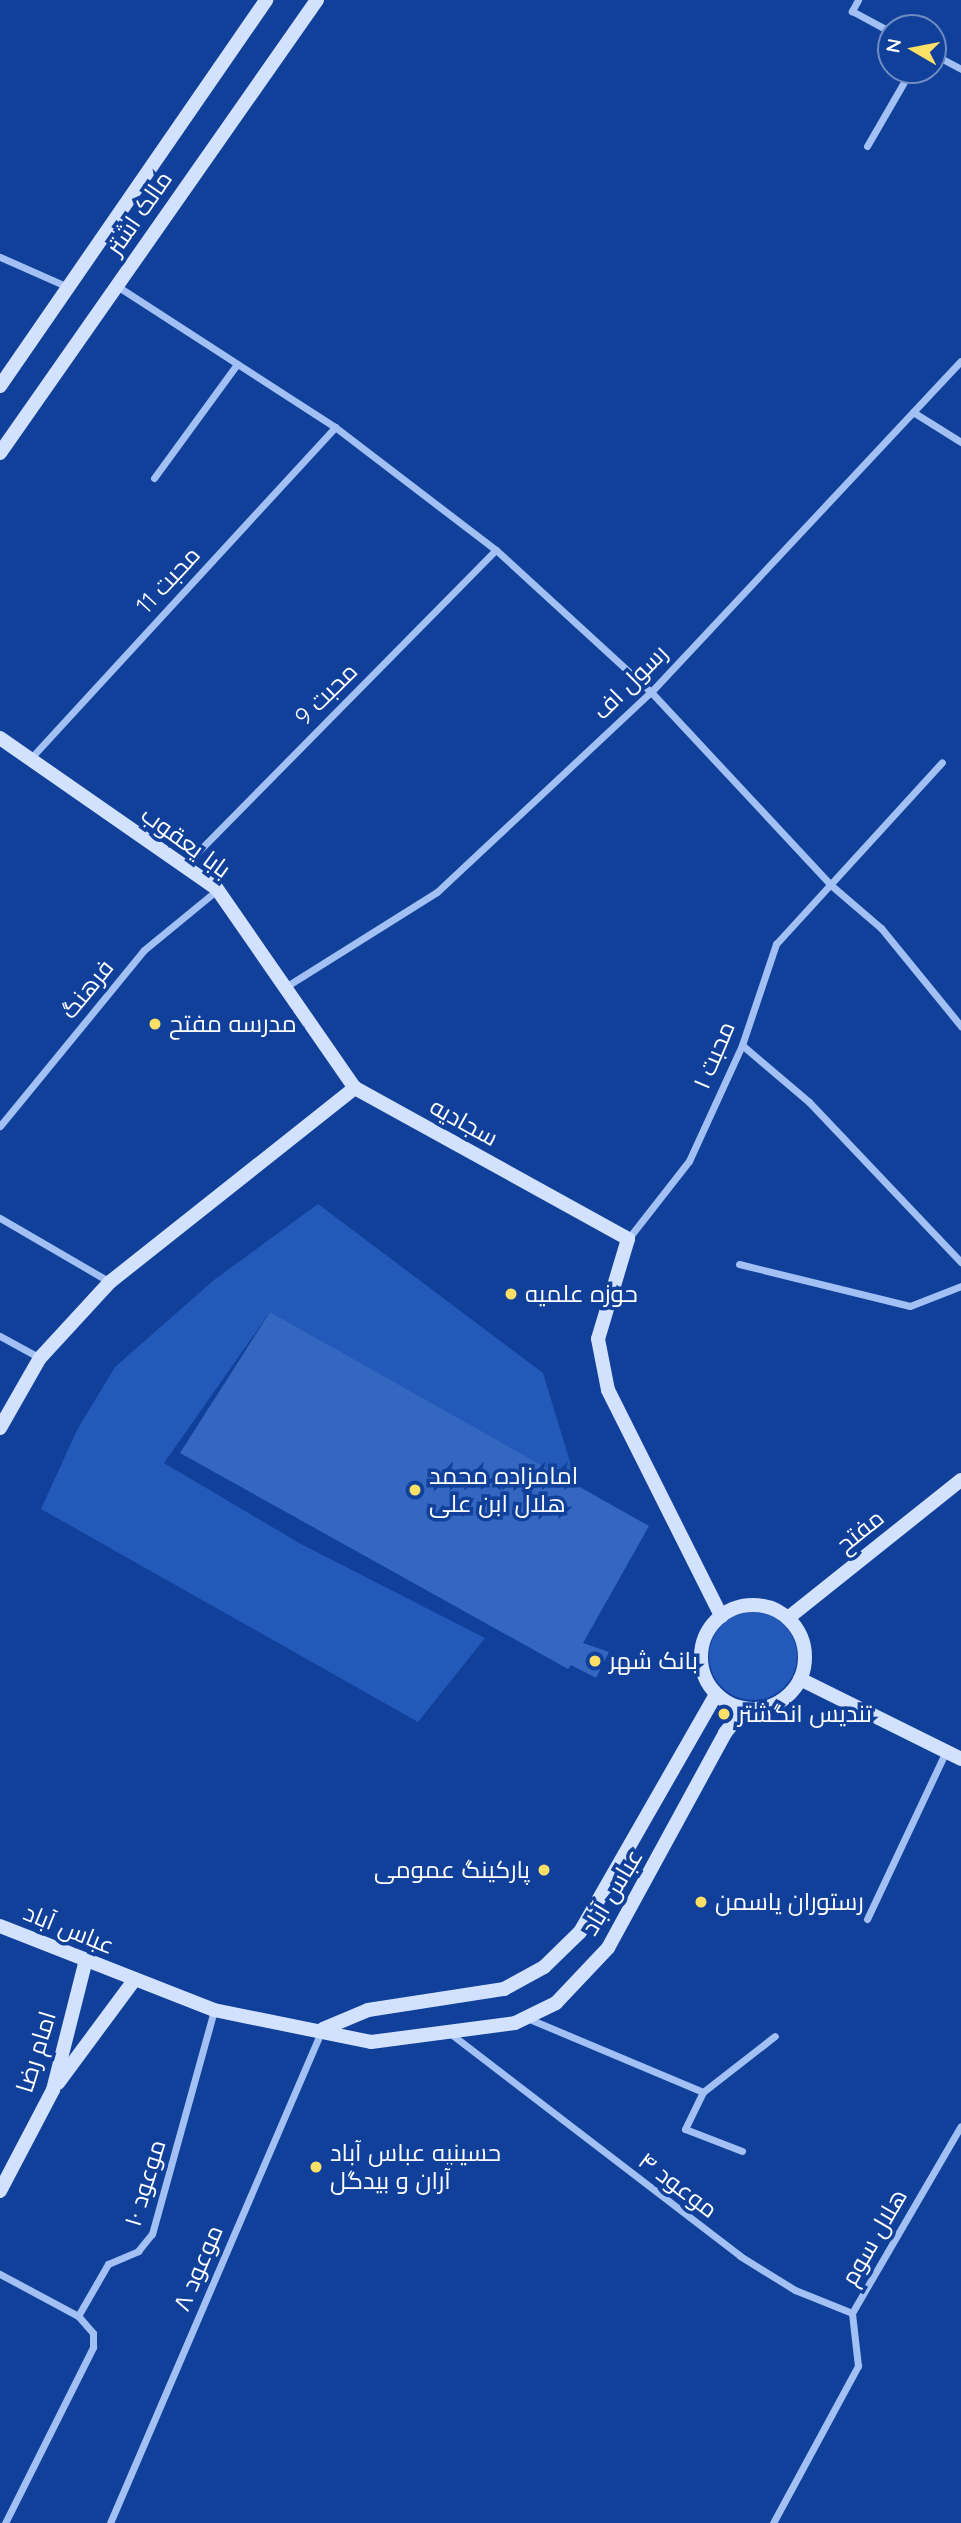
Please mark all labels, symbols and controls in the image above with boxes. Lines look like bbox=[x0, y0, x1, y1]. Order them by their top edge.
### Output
north arrow bbox=[877, 14, 947, 84]
text: N bbox=[880, 37, 906, 55]
street label: مالک اشتر bbox=[100, 165, 178, 261]
street label: محبت 11 bbox=[130, 541, 206, 619]
street label: رسول اف bbox=[587, 639, 673, 725]
street label: محبت 9 bbox=[289, 657, 363, 731]
street label: بابا یعقوب bbox=[136, 800, 236, 884]
street label: فرهنگ bbox=[55, 954, 119, 1024]
place label: مدرسه مفتح bbox=[169, 1010, 297, 1038]
marker: مدرسه مفتح bbox=[147, 1016, 163, 1032]
street label: محبت ۱ bbox=[687, 1017, 741, 1093]
street label: سجادیه bbox=[425, 1092, 503, 1152]
place label: حوزه علمیه bbox=[525, 1280, 638, 1308]
marker: حوزه علمیه bbox=[503, 1286, 519, 1302]
place label: امامزاده محمد هلال ابن علی bbox=[429, 1462, 578, 1518]
marker: امامزاده محمد هلال ابن علی bbox=[407, 1482, 423, 1498]
street label: مفتح bbox=[830, 1503, 890, 1559]
place label: بانک شهر bbox=[609, 1647, 698, 1675]
marker: بانک شهر bbox=[587, 1653, 603, 1669]
place label: تندیس انگشتر bbox=[738, 1700, 872, 1728]
marker: تندیس انگشتر bbox=[716, 1706, 732, 1722]
street label: عباس آباد bbox=[575, 1844, 649, 1940]
place label: پارکینگ عمومی bbox=[374, 1856, 530, 1884]
marker: پارکینگ عمومی bbox=[536, 1862, 552, 1878]
place label: رستوران یاسمن bbox=[715, 1888, 864, 1916]
marker: رستوران یاسمن bbox=[693, 1894, 709, 1910]
street label: عباس آباد bbox=[19, 1898, 119, 1960]
street label: امام رضا bbox=[10, 2008, 62, 2096]
street label: موعود ۱۰ bbox=[118, 2136, 172, 2230]
place label: حسینیه عباس آباد آران و بیدگل bbox=[330, 2139, 501, 2195]
street label: موعود ۴ bbox=[633, 2146, 723, 2224]
marker: حسینیه عباس آباد آران و بیدگل bbox=[308, 2159, 324, 2175]
street label: هلال سوم bbox=[835, 2184, 913, 2290]
street label: موعود ۸ bbox=[167, 2221, 229, 2315]

